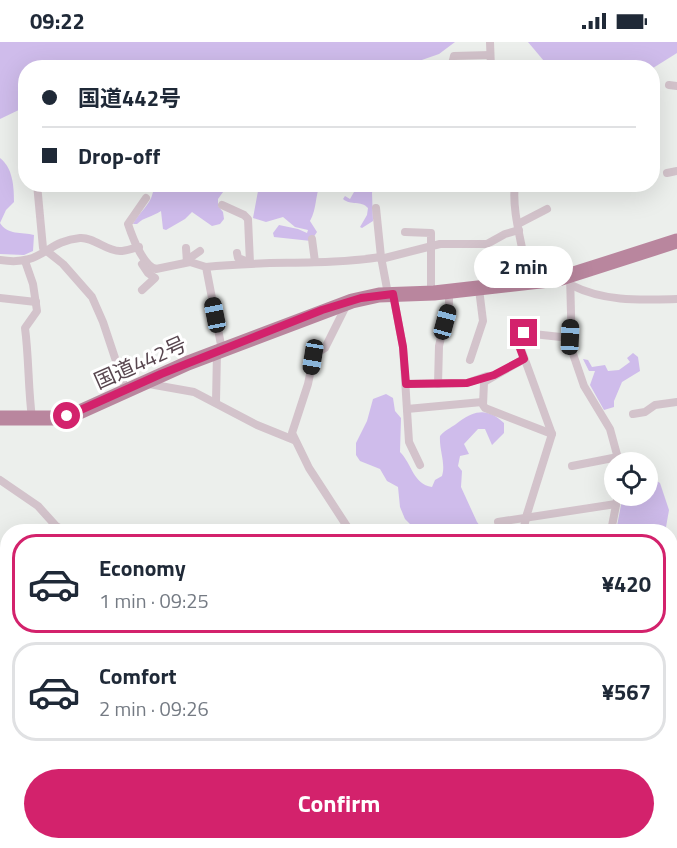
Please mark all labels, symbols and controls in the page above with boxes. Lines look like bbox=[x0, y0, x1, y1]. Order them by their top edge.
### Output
text: 09:22 bbox=[30, 4, 85, 38]
text: 国道442号 bbox=[78, 81, 181, 115]
text: Drop-off bbox=[78, 139, 160, 173]
callout: 2 min bbox=[474, 246, 574, 288]
text: 2 min bbox=[499, 251, 548, 282]
car bbox=[203, 296, 227, 334]
car bbox=[432, 302, 458, 342]
route end bbox=[510, 319, 537, 346]
car bbox=[560, 319, 580, 355]
street label: 国道442号 bbox=[89, 327, 191, 397]
car bbox=[301, 338, 325, 376]
route start bbox=[53, 402, 80, 429]
map controls bbox=[604, 452, 658, 506]
button: locate bbox=[604, 452, 658, 506]
text: Economy bbox=[99, 551, 186, 585]
icon: car bbox=[27, 557, 81, 611]
text: ¥420 bbox=[602, 567, 651, 601]
text: 1 min · 09:25 bbox=[99, 585, 209, 616]
text: Comfort bbox=[99, 659, 177, 693]
icon: car bbox=[27, 665, 81, 719]
text: ¥567 bbox=[602, 675, 651, 709]
text: 2 min · 09:26 bbox=[99, 693, 209, 724]
button: Confirm bbox=[24, 769, 654, 838]

